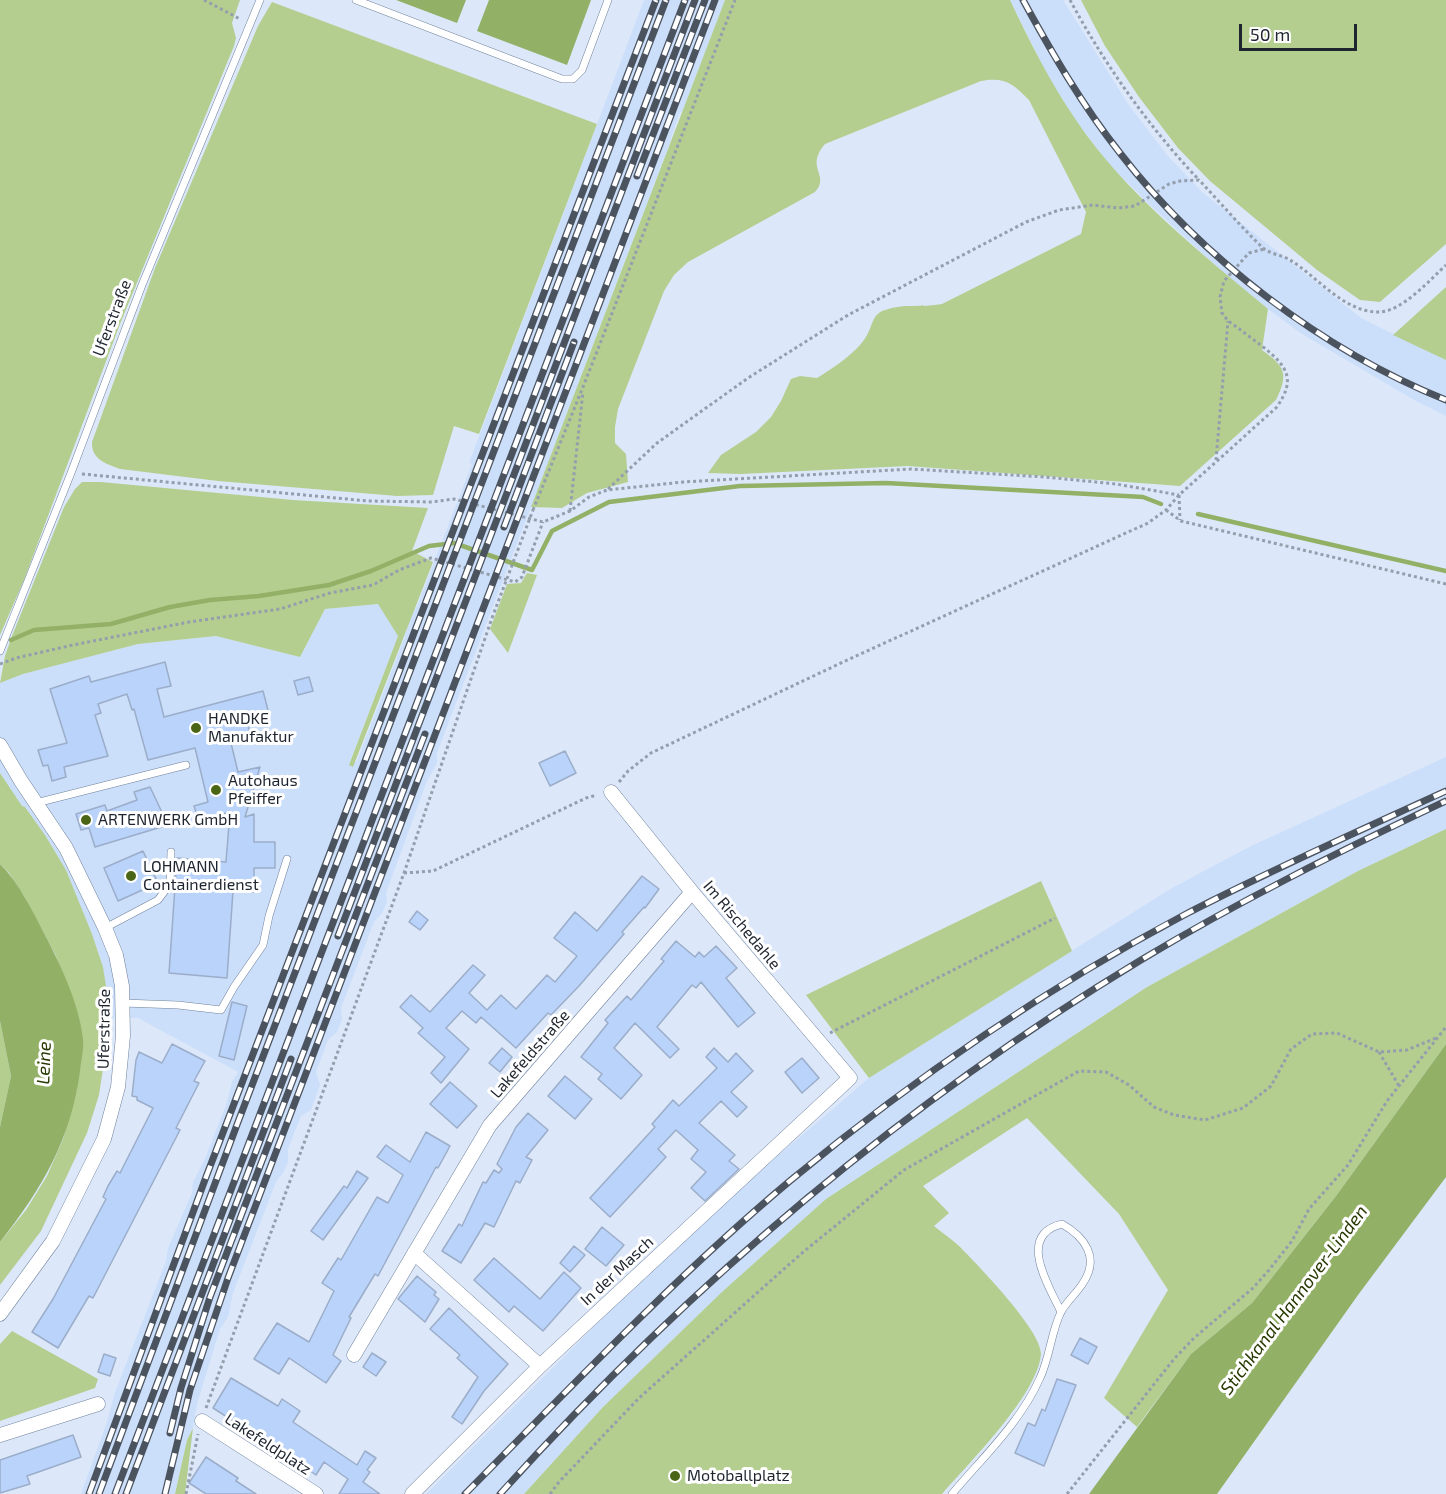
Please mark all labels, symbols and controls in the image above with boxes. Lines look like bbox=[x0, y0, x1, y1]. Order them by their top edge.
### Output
scale bar bbox=[1242, 12, 1360, 50]
text: 50 m bbox=[1250, 23, 1290, 45]
street label: Uferstraße bbox=[89, 277, 135, 359]
place label: HANDKE Manufaktur bbox=[208, 709, 294, 747]
marker: HANDKE Manufaktur bbox=[189, 721, 203, 735]
place label: Autohaus Pfeiffer bbox=[228, 771, 298, 809]
marker: Autohaus Pfeiffer bbox=[209, 783, 223, 797]
place label: ARTENWERK GmbH bbox=[98, 810, 238, 830]
marker: ARTENWERK GmbH bbox=[79, 813, 93, 827]
place label: LOHMANN Containerdienst bbox=[143, 857, 259, 895]
marker: LOHMANN Containerdienst bbox=[124, 869, 138, 883]
street label: Im Rischedahle bbox=[699, 877, 785, 973]
street label: Uferstraße bbox=[94, 989, 114, 1069]
street label: Lakefeldstraße bbox=[486, 1006, 574, 1102]
water label: Leine bbox=[32, 1041, 56, 1085]
water label: Stichkanal Hannover-Linden bbox=[1216, 1201, 1372, 1399]
street label: In der Masch bbox=[576, 1232, 658, 1310]
street label: Lakefeldplatz bbox=[221, 1409, 315, 1479]
place label: Motoballplatz bbox=[687, 1466, 790, 1486]
marker: Motoballplatz bbox=[668, 1469, 682, 1483]

